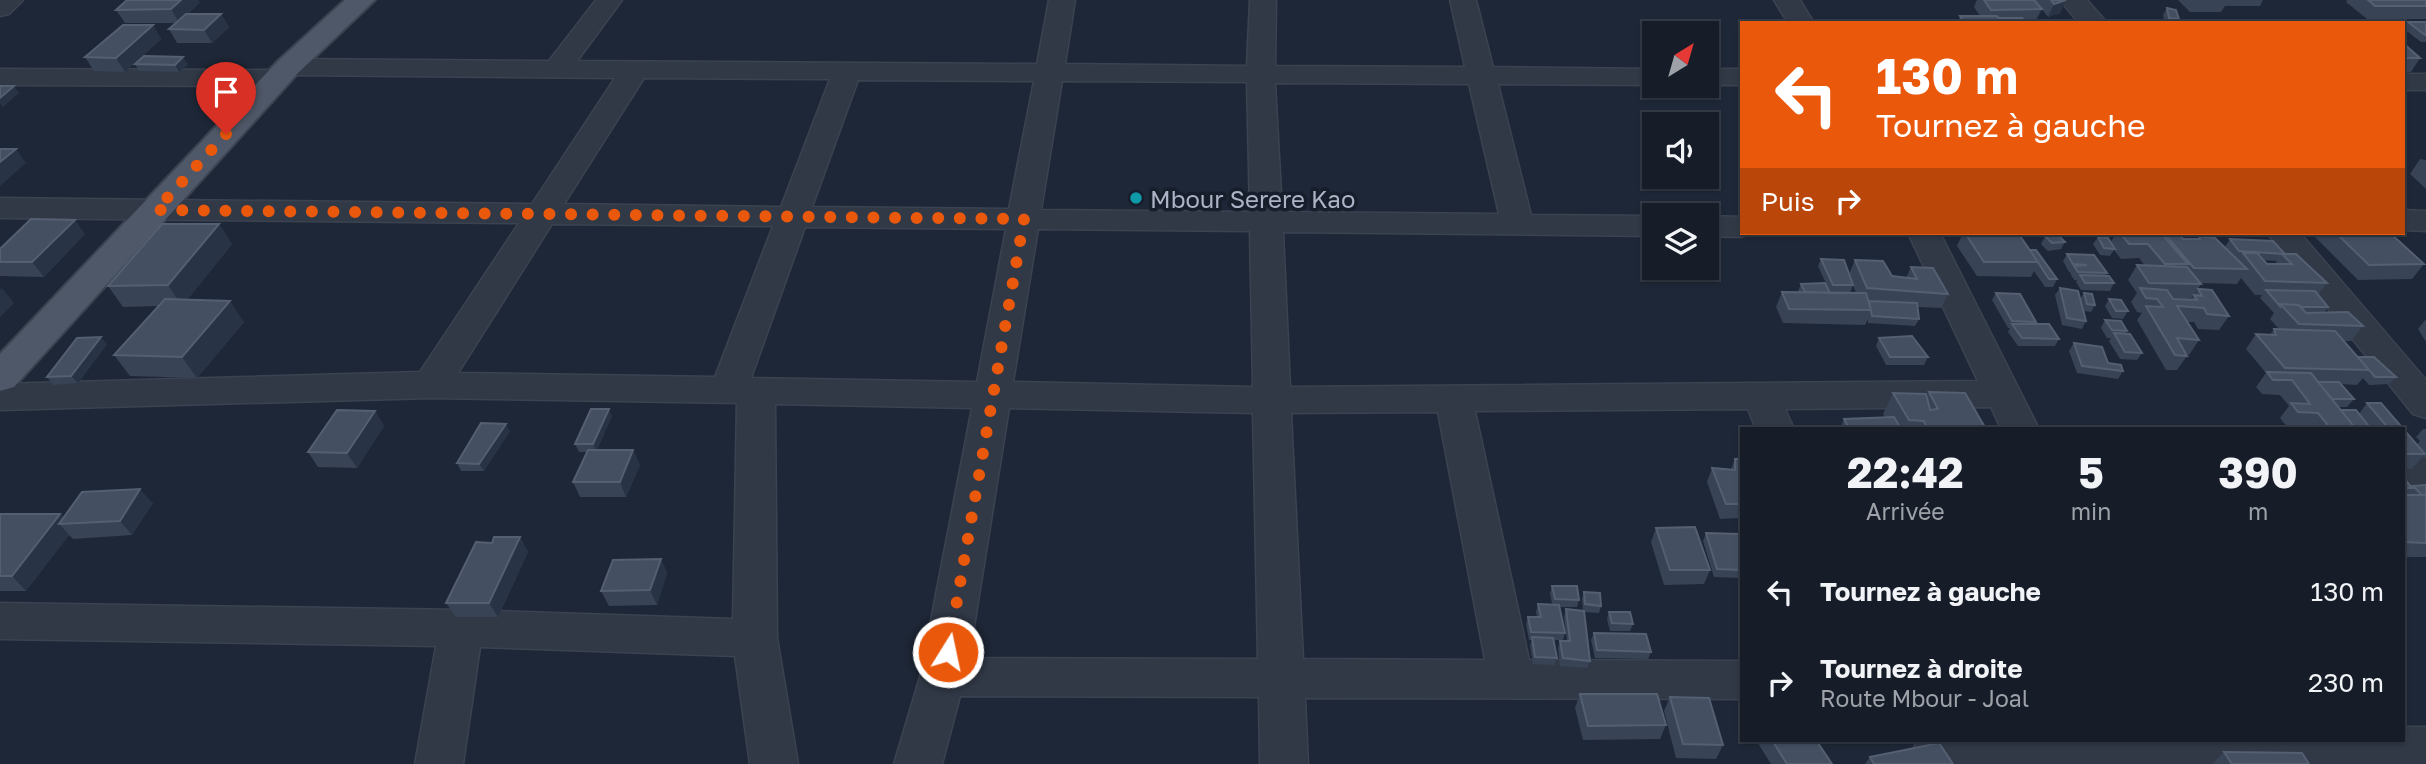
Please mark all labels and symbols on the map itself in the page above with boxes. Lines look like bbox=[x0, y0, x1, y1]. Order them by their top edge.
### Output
north arrow bbox=[1642, 21, 1718, 98]
pin bbox=[196, 62, 256, 134]
place label: Mbour Serere Kao bbox=[1150, 184, 1355, 213]
marker: Mbour Serere Kao bbox=[1128, 190, 1144, 206]
position arrow bbox=[911, 615, 985, 689]

